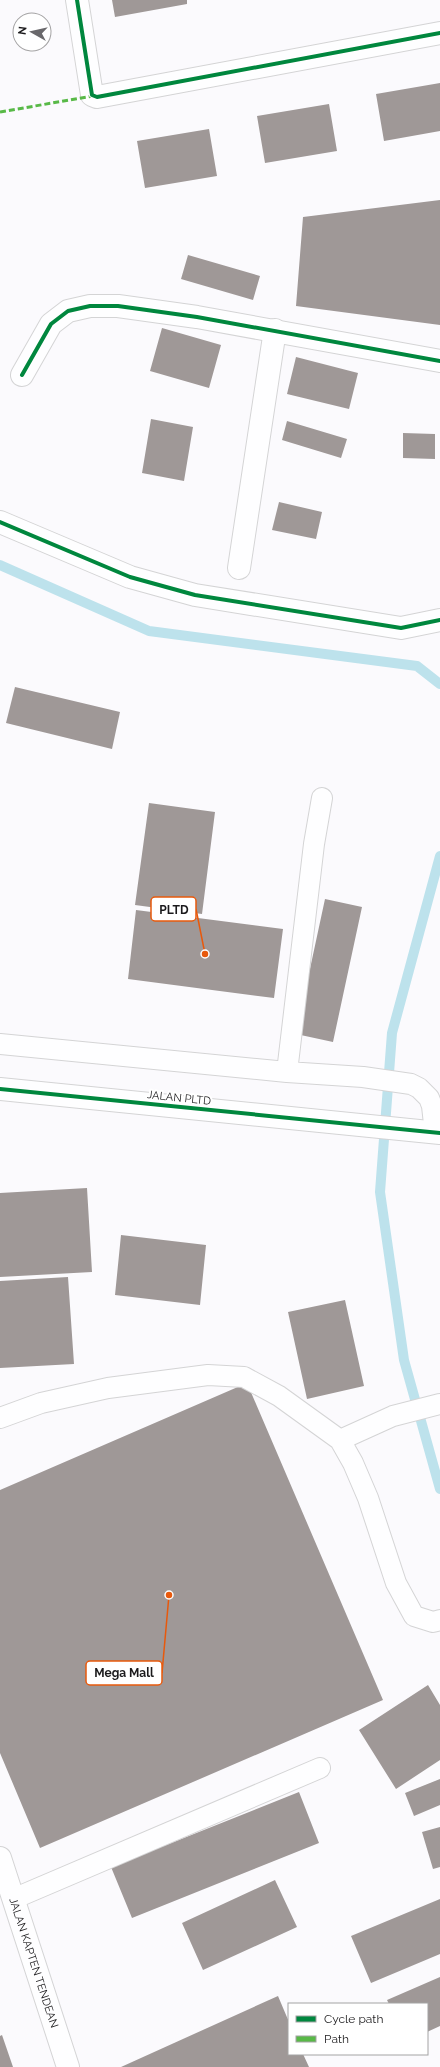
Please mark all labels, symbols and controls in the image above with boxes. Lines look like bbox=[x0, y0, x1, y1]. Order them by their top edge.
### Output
north arrow bbox=[12, 12, 52, 52]
text: N bbox=[16, 26, 30, 36]
callout: PLTD bbox=[151, 897, 196, 921]
text: PLTD bbox=[159, 903, 189, 917]
street label: JALAN PLTD bbox=[146, 1088, 212, 1108]
callout: Mega Mall bbox=[86, 1661, 162, 1685]
text: Mega Mall bbox=[94, 1666, 154, 1680]
street label: JALAN KAPTEN TENDEAN bbox=[7, 1896, 61, 2029]
legend bbox=[288, 2003, 428, 2055]
text: Cycle path bbox=[324, 2012, 383, 2026]
text: Path bbox=[324, 2032, 349, 2046]

